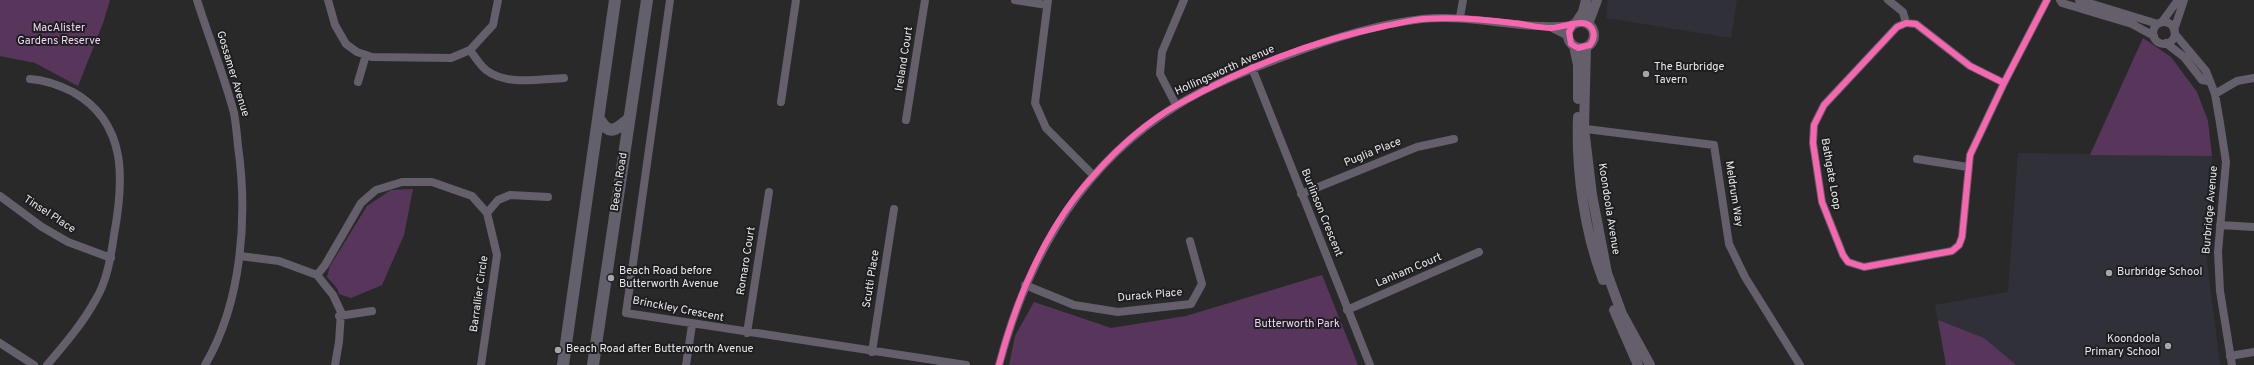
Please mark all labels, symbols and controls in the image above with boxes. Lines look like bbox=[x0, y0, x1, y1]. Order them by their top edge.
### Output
park label: MacAlister Gardens Reserve bbox=[17, 22, 101, 48]
street label: Ireland Court bbox=[893, 26, 917, 92]
street label: Gossamer Avenue bbox=[213, 30, 251, 118]
street label: Hollingsworth Avenue bbox=[1173, 43, 1277, 99]
place label: The Burbridge Tavern bbox=[1654, 61, 1724, 87]
marker: The Burbridge Tavern bbox=[1641, 69, 1651, 79]
street label: Puglia Place bbox=[1343, 136, 1403, 170]
street label: Bathgate Loop bbox=[1817, 137, 1843, 211]
street label: Beach Road bbox=[609, 152, 631, 212]
street label: Meldrum Way bbox=[1721, 160, 1745, 228]
street label: Koondoola Avenue bbox=[1594, 162, 1622, 256]
street label: Burbridge Avenue bbox=[2201, 165, 2221, 255]
street label: Burlinson Crescent bbox=[1297, 167, 1345, 259]
street label: Tinsel Place bbox=[21, 193, 77, 237]
street label: Romaro Court bbox=[735, 226, 759, 296]
street label: Scutti Place bbox=[861, 249, 883, 309]
street label: Lanham Court bbox=[1374, 251, 1444, 291]
street label: Barrallier Circle bbox=[468, 255, 492, 333]
place label: Beach Road before Butterworth Avenue bbox=[619, 265, 719, 291]
place label: Burbridge School bbox=[2117, 266, 2202, 280]
marker: Burbridge School bbox=[2104, 268, 2114, 278]
marker: Beach Road before Butterworth Avenue bbox=[606, 273, 616, 283]
street label: Durack Place bbox=[1117, 287, 1183, 305]
street label: Brinckley Crescent bbox=[631, 295, 725, 325]
park label: Butterworth Park bbox=[1254, 318, 1340, 332]
place label: Koondoola Primary School bbox=[2084, 333, 2160, 359]
marker: Koondoola Primary School bbox=[2163, 341, 2173, 351]
place label: Beach Road after Butterworth Avenue bbox=[566, 343, 753, 357]
marker: Beach Road after Butterworth Avenue bbox=[553, 345, 563, 355]

